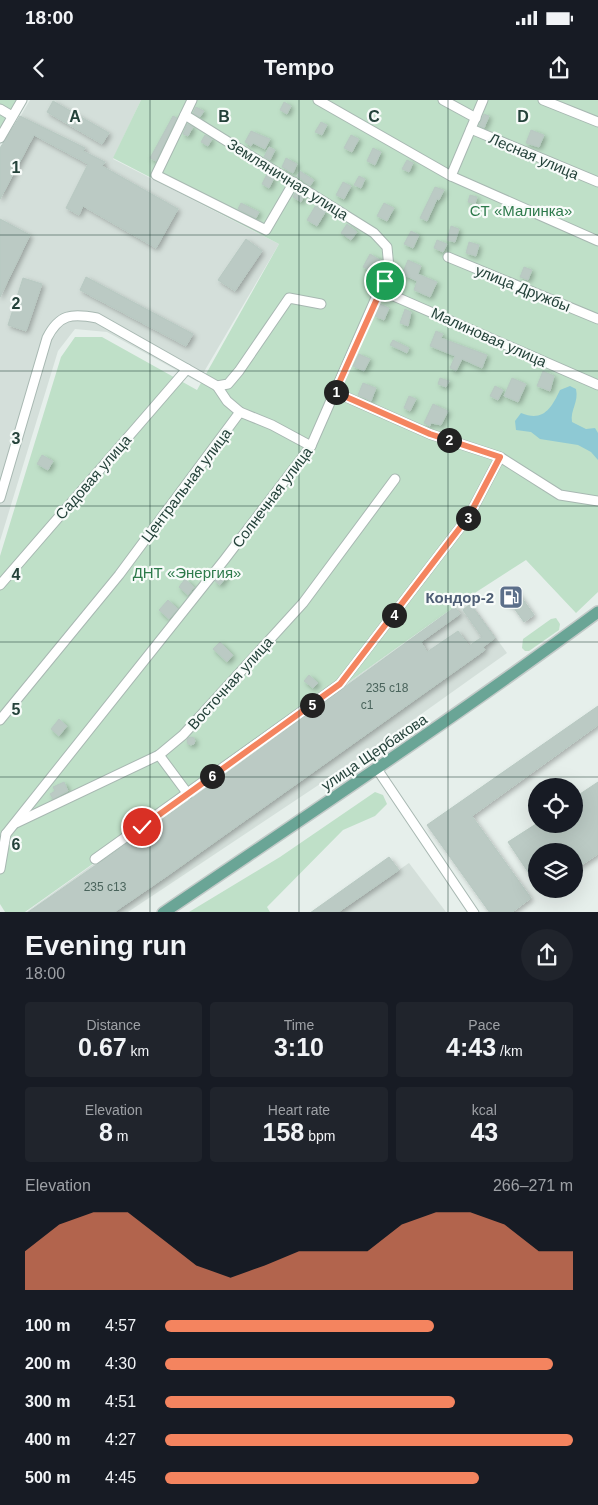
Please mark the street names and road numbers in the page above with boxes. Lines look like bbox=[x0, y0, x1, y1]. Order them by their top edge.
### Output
street label: Лесная улица bbox=[487, 129, 582, 183]
street label: Земляничная улица bbox=[224, 135, 352, 223]
street label: улица Дружбы bbox=[473, 261, 573, 315]
street label: Малиновая улица bbox=[429, 304, 550, 370]
street label: Центральная улица bbox=[138, 424, 235, 545]
street label: Садовая улица bbox=[52, 431, 135, 523]
street label: Солнечная улица bbox=[229, 443, 316, 551]
street label: Восточная улица bbox=[184, 633, 276, 733]
street label: улица Щербакова bbox=[318, 710, 431, 794]

